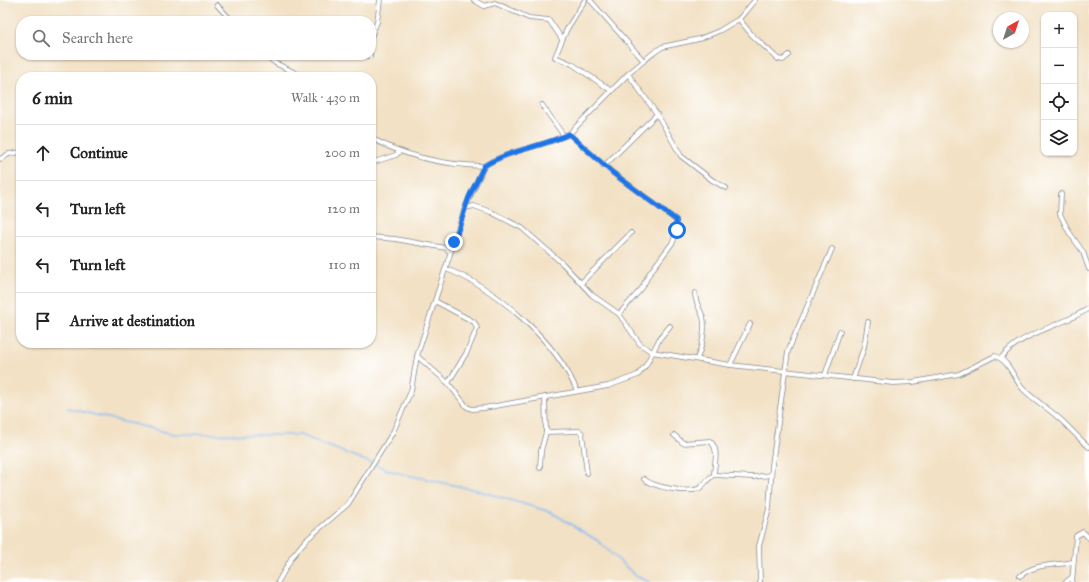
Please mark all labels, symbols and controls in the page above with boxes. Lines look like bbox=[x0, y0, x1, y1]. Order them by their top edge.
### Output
north arrow bbox=[993, 12, 1029, 48]
map controls bbox=[1041, 12, 1077, 156]
button: + bbox=[1041, 12, 1077, 48]
search box bbox=[16, 16, 376, 60]
icon: search bbox=[30, 27, 52, 49]
text: Search here bbox=[62, 29, 133, 47]
button: − bbox=[1041, 48, 1077, 84]
button: locate bbox=[1041, 84, 1077, 120]
text: 6 min bbox=[32, 88, 73, 109]
text: Walk · 430 m bbox=[291, 90, 360, 106]
button: layers bbox=[1041, 120, 1077, 156]
icon: ahead bbox=[32, 142, 54, 164]
text: Continue bbox=[70, 144, 128, 162]
text: 200 m bbox=[325, 145, 360, 161]
icon: left bbox=[32, 198, 54, 220]
text: Turn left bbox=[70, 200, 126, 218]
text: 120 m bbox=[327, 201, 360, 217]
route start bbox=[668, 221, 686, 239]
route end bbox=[445, 233, 463, 251]
icon: left bbox=[32, 254, 54, 276]
text: Turn left bbox=[70, 256, 126, 274]
text: 110 m bbox=[328, 257, 360, 273]
icon: arrive bbox=[32, 310, 54, 332]
text: Arrive at destination bbox=[70, 312, 195, 330]

